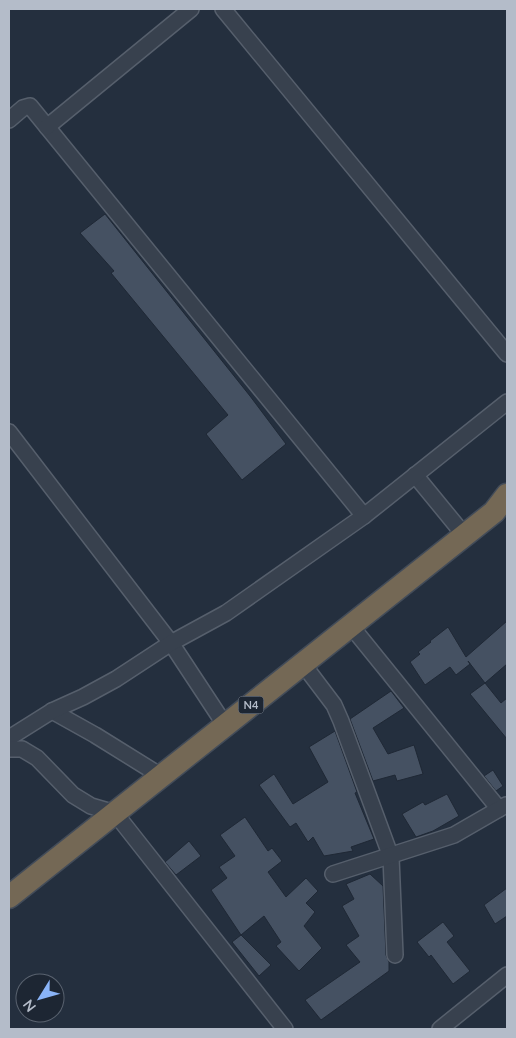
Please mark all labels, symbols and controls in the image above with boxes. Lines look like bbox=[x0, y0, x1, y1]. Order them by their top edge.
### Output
road number: N4 bbox=[238, 696, 264, 714]
north arrow bbox=[15, 973, 65, 1023]
text: N bbox=[19, 997, 39, 1016]

